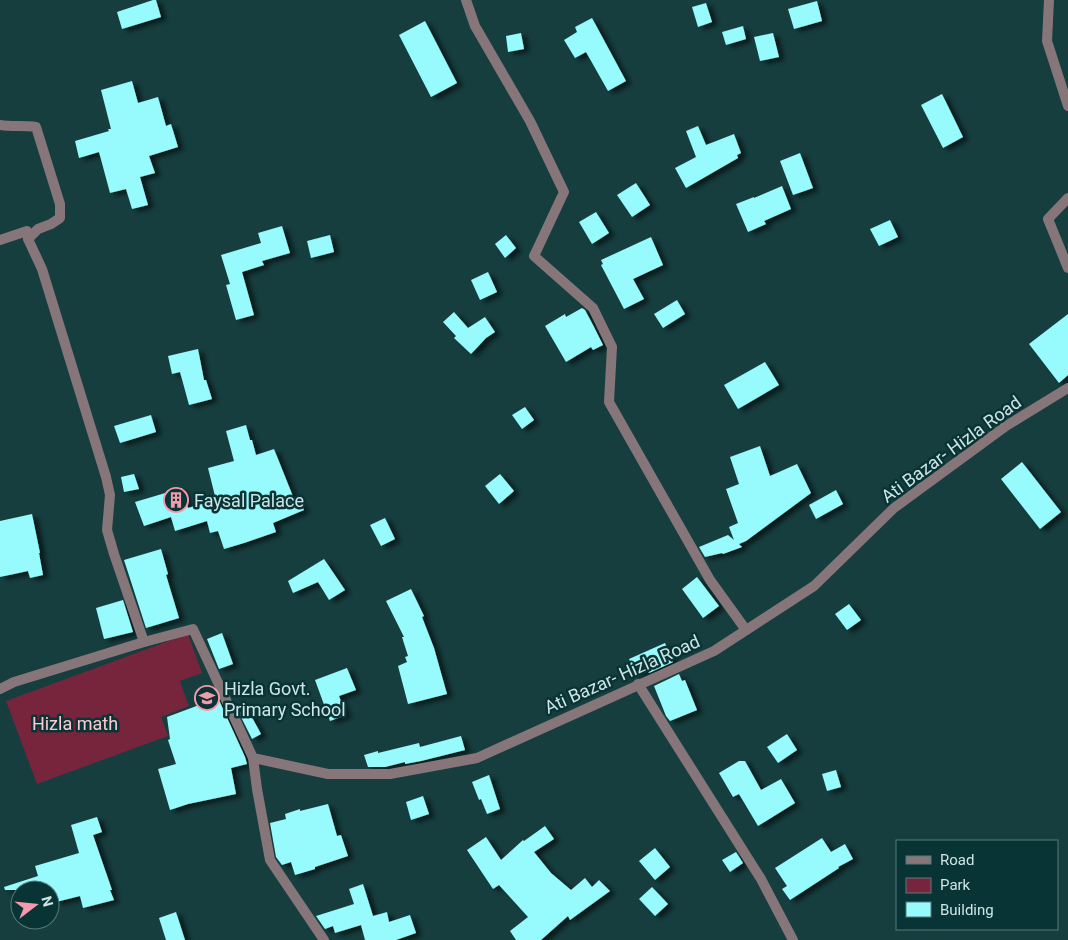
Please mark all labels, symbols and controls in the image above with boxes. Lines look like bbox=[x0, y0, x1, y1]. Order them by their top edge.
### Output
street label: Ati Bazar- Hizla Road bbox=[877, 391, 1025, 507]
building icon: Faysal Palace bbox=[163, 487, 189, 513]
place label: Faysal Palace bbox=[194, 490, 304, 511]
street label: Ati Bazar- Hizla Road bbox=[541, 630, 703, 718]
place label: Hizla Govt. Primary School bbox=[224, 678, 346, 720]
school or university icon: Hizla Govt. Primary School bbox=[194, 685, 220, 711]
park label: Hizla math bbox=[32, 713, 118, 734]
legend bbox=[896, 840, 1058, 930]
text: Road bbox=[940, 851, 974, 869]
text: Park bbox=[940, 876, 971, 894]
north arrow bbox=[10, 880, 60, 930]
text: N bbox=[38, 894, 57, 908]
text: Building bbox=[940, 901, 994, 919]

